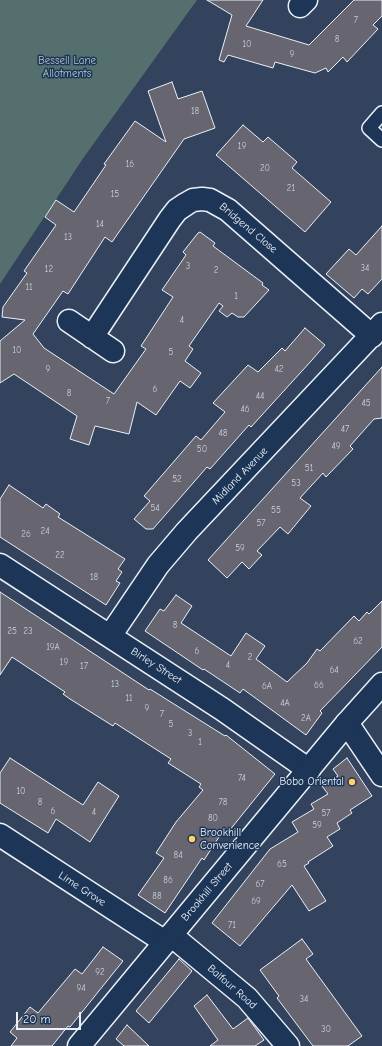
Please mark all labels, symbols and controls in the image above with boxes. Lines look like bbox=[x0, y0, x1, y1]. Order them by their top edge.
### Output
house number: 7 bbox=[354, 15, 358, 25]
house number: 8 bbox=[335, 34, 339, 44]
house number: 10 bbox=[242, 39, 252, 49]
house number: 9 bbox=[290, 49, 294, 59]
park label: Bessell Lane Allotments bbox=[38, 54, 96, 80]
house number: 18 bbox=[191, 106, 199, 116]
house number: 19 bbox=[238, 141, 246, 151]
house number: 16 bbox=[126, 159, 134, 169]
house number: 20 bbox=[260, 163, 270, 173]
house number: 21 bbox=[287, 183, 295, 193]
house number: 15 bbox=[111, 189, 119, 199]
street label: Bridgend Close bbox=[216, 200, 280, 256]
house number: 14 bbox=[96, 219, 104, 229]
house number: 13 bbox=[64, 232, 72, 242]
house number: 3 bbox=[186, 261, 190, 271]
house number: 34 bbox=[361, 263, 369, 273]
house number: 12 bbox=[45, 264, 53, 274]
house number: 2 bbox=[214, 265, 218, 275]
house number: 11 bbox=[25, 282, 33, 292]
house number: 1 bbox=[234, 291, 238, 301]
house number: 4 bbox=[180, 315, 184, 325]
house number: 10 bbox=[12, 345, 22, 355]
house number: 5 bbox=[169, 347, 173, 357]
house number: 9 bbox=[46, 364, 50, 374]
house number: 42 bbox=[274, 364, 284, 374]
house number: 6 bbox=[153, 384, 157, 394]
house number: 8 bbox=[67, 388, 71, 398]
house number: 44 bbox=[256, 391, 264, 401]
house number: 7 bbox=[106, 396, 110, 406]
house number: 45 bbox=[361, 398, 371, 408]
house number: 46 bbox=[240, 404, 250, 414]
house number: 47 bbox=[341, 424, 349, 434]
house number: 48 bbox=[219, 428, 227, 438]
house number: 49 bbox=[331, 441, 341, 451]
house number: 50 bbox=[197, 444, 207, 454]
street label: Midland Avenue bbox=[209, 445, 271, 507]
house number: 51 bbox=[305, 463, 313, 473]
house number: 52 bbox=[172, 474, 182, 484]
house number: 53 bbox=[291, 478, 301, 488]
house number: 54 bbox=[150, 503, 160, 513]
house number: 55 bbox=[271, 505, 281, 515]
house number: 57 bbox=[256, 518, 266, 528]
house number: 24 bbox=[40, 526, 50, 536]
house number: 26 bbox=[21, 529, 31, 539]
house number: 59 bbox=[235, 543, 245, 553]
house number: 22 bbox=[55, 550, 65, 560]
house number: 18 bbox=[90, 572, 98, 582]
house number: 8 bbox=[173, 620, 177, 630]
house number: 25 bbox=[7, 626, 17, 636]
house number: 23 bbox=[23, 626, 33, 636]
house number: 62 bbox=[353, 636, 363, 646]
house number: 19A bbox=[46, 642, 60, 652]
street label: Birley Street bbox=[128, 645, 184, 687]
house number: 6 bbox=[195, 646, 199, 656]
house number: 2 bbox=[248, 652, 252, 662]
house number: 19 bbox=[60, 657, 68, 667]
house number: 4 bbox=[226, 660, 230, 670]
house number: 17 bbox=[80, 661, 88, 671]
house number: 64 bbox=[329, 665, 339, 675]
house number: 13 bbox=[111, 679, 119, 689]
house number: 66 bbox=[314, 680, 324, 690]
house number: 6A bbox=[262, 681, 272, 691]
house number: 11 bbox=[125, 693, 133, 703]
house number: 4A bbox=[280, 698, 290, 708]
house number: 9 bbox=[145, 703, 149, 713]
house number: 7 bbox=[160, 709, 164, 719]
house number: 2A bbox=[301, 713, 311, 723]
house number: 5 bbox=[169, 719, 173, 729]
house number: 3 bbox=[188, 728, 192, 738]
house number: 1 bbox=[198, 737, 202, 747]
house number: 74 bbox=[238, 773, 246, 783]
place label: Bobo Oriental bbox=[280, 775, 344, 789]
marker: Bobo Oriental bbox=[347, 777, 357, 787]
house number: 10 bbox=[16, 786, 26, 796]
house number: 8 bbox=[38, 797, 42, 807]
house number: 78 bbox=[219, 797, 227, 807]
house number: 6 bbox=[51, 806, 55, 816]
house number: 4 bbox=[92, 807, 96, 817]
house number: 57 bbox=[321, 808, 331, 818]
house number: 80 bbox=[208, 813, 218, 823]
house number: 59 bbox=[312, 820, 322, 830]
place label: Brookhill Convenience bbox=[200, 826, 260, 852]
marker: Brookhill Convenience bbox=[187, 834, 197, 844]
house number: 84 bbox=[174, 850, 182, 860]
house number: 65 bbox=[277, 859, 287, 869]
street label: Brookhill Street bbox=[179, 860, 235, 924]
street label: Lime Grove bbox=[56, 869, 108, 909]
house number: 86 bbox=[163, 875, 173, 885]
house number: 67 bbox=[255, 879, 265, 889]
house number: 88 bbox=[152, 891, 162, 901]
house number: 69 bbox=[251, 896, 261, 906]
house number: 71 bbox=[228, 920, 236, 930]
street label: Balfour Road bbox=[205, 962, 259, 1012]
house number: 92 bbox=[95, 967, 105, 977]
house number: 94 bbox=[76, 983, 86, 993]
house number: 34 bbox=[300, 994, 308, 1004]
scale bar bbox=[18, 1004, 83, 1030]
text: 20 m bbox=[23, 1012, 51, 1026]
house number: 30 bbox=[321, 1024, 331, 1034]

